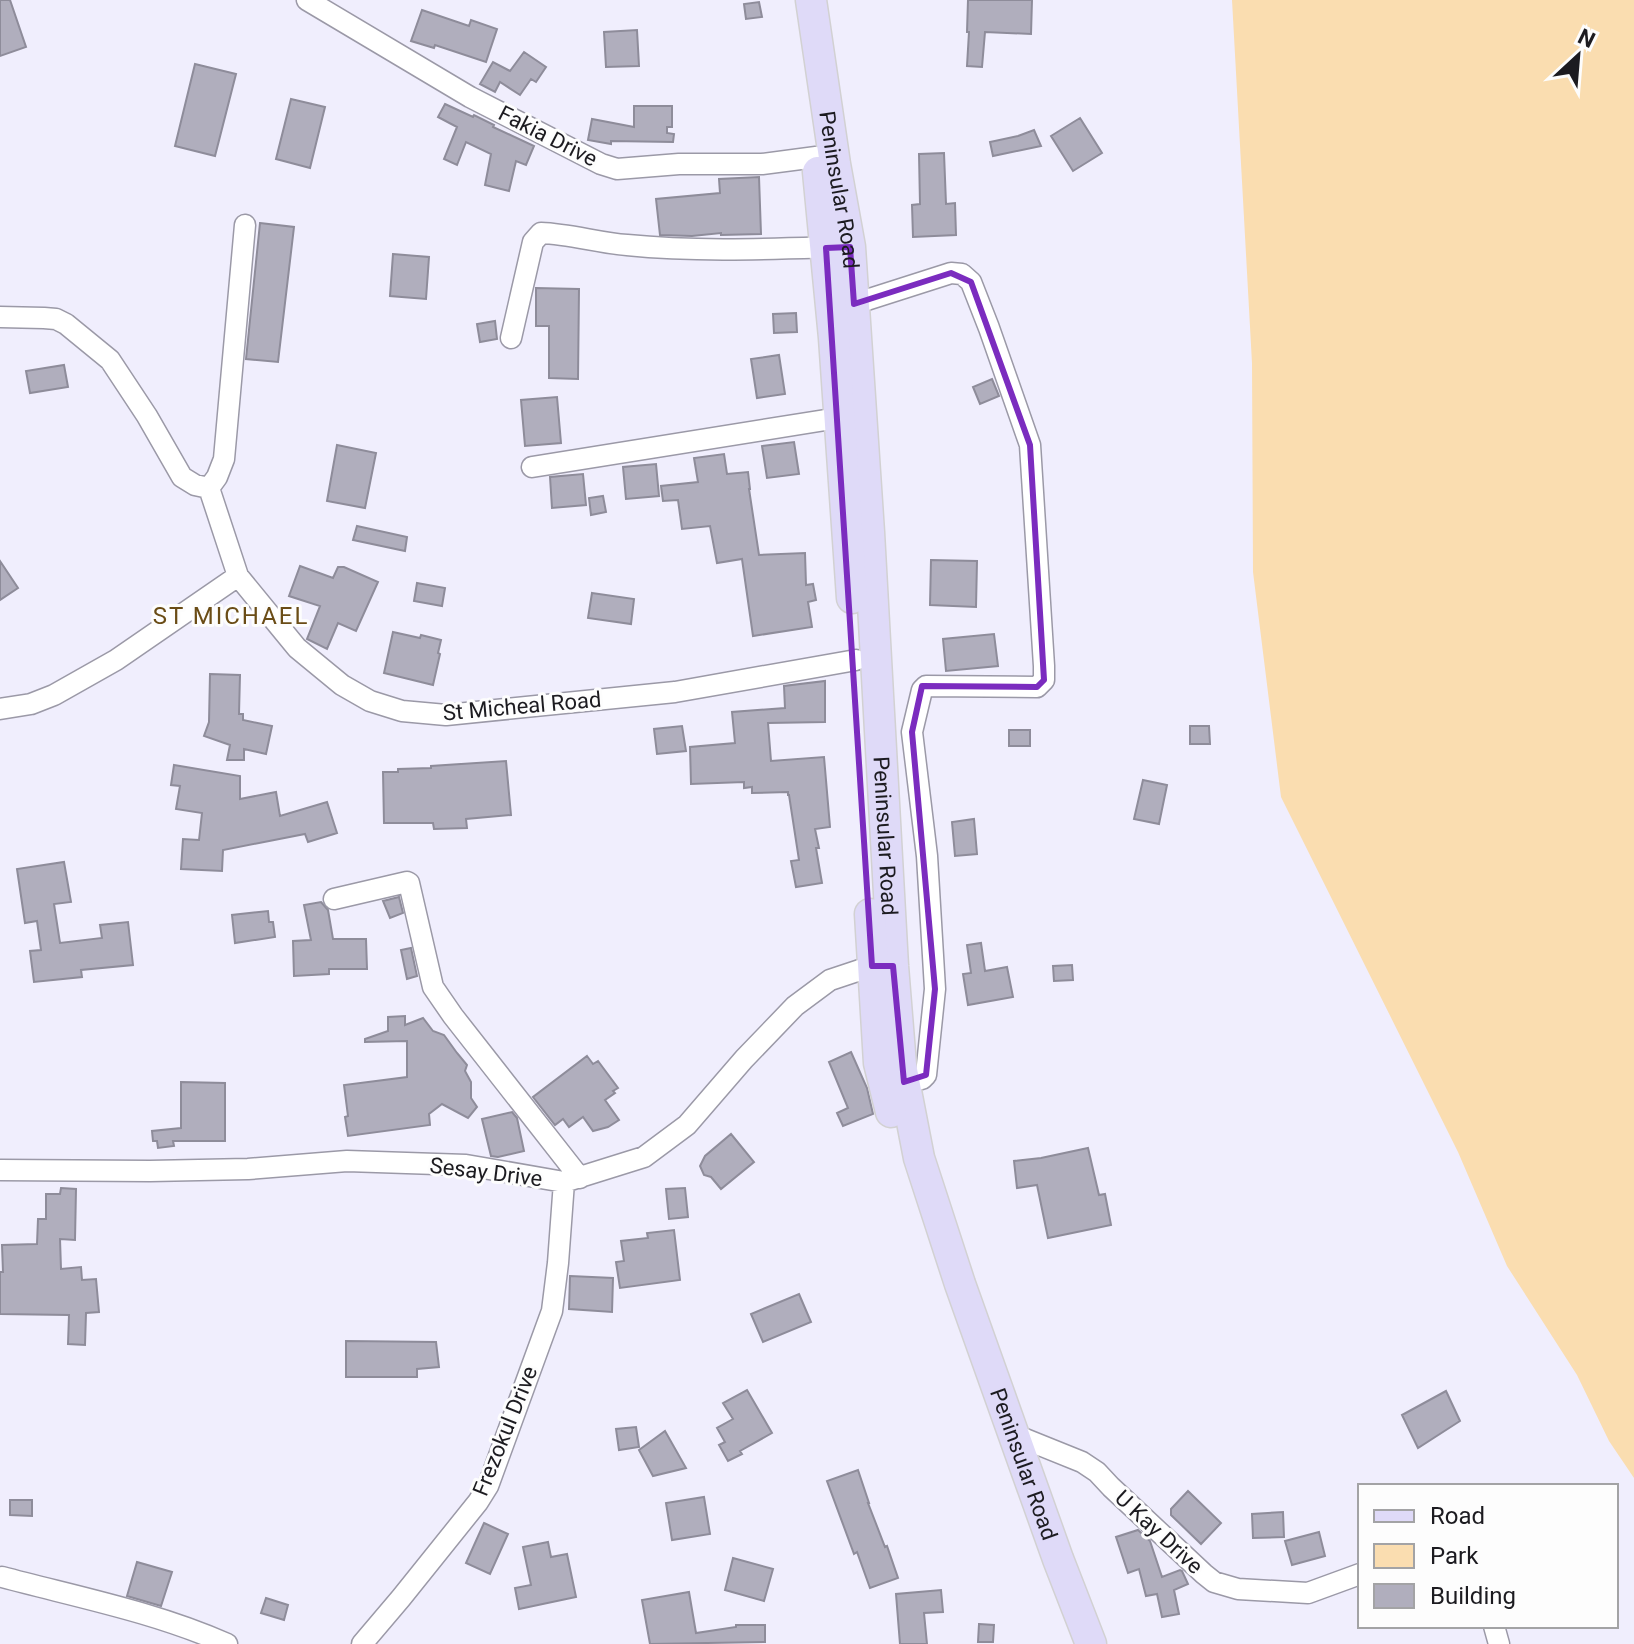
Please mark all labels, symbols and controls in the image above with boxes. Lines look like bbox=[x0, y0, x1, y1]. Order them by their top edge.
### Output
north arrow bbox=[1538, 16, 1618, 96]
text: N bbox=[1574, 24, 1599, 53]
street label: Fakia Drive bbox=[495, 101, 601, 171]
street label: Peninsular Road bbox=[815, 109, 864, 269]
district label: ST MICHAEL bbox=[153, 602, 309, 630]
street label: St Micheal Road bbox=[442, 687, 602, 725]
street label: Peninsular Road bbox=[869, 756, 903, 916]
street label: Sesay Drive bbox=[428, 1153, 544, 1191]
street label: Frezokul Drive bbox=[468, 1363, 542, 1499]
street label: Peninsular Road bbox=[986, 1385, 1063, 1543]
legend bbox=[1358, 1484, 1618, 1628]
street label: U Kay Drive bbox=[1110, 1485, 1208, 1579]
text: Road bbox=[1430, 1502, 1485, 1530]
text: Park bbox=[1430, 1542, 1479, 1570]
text: Building bbox=[1430, 1582, 1516, 1610]

